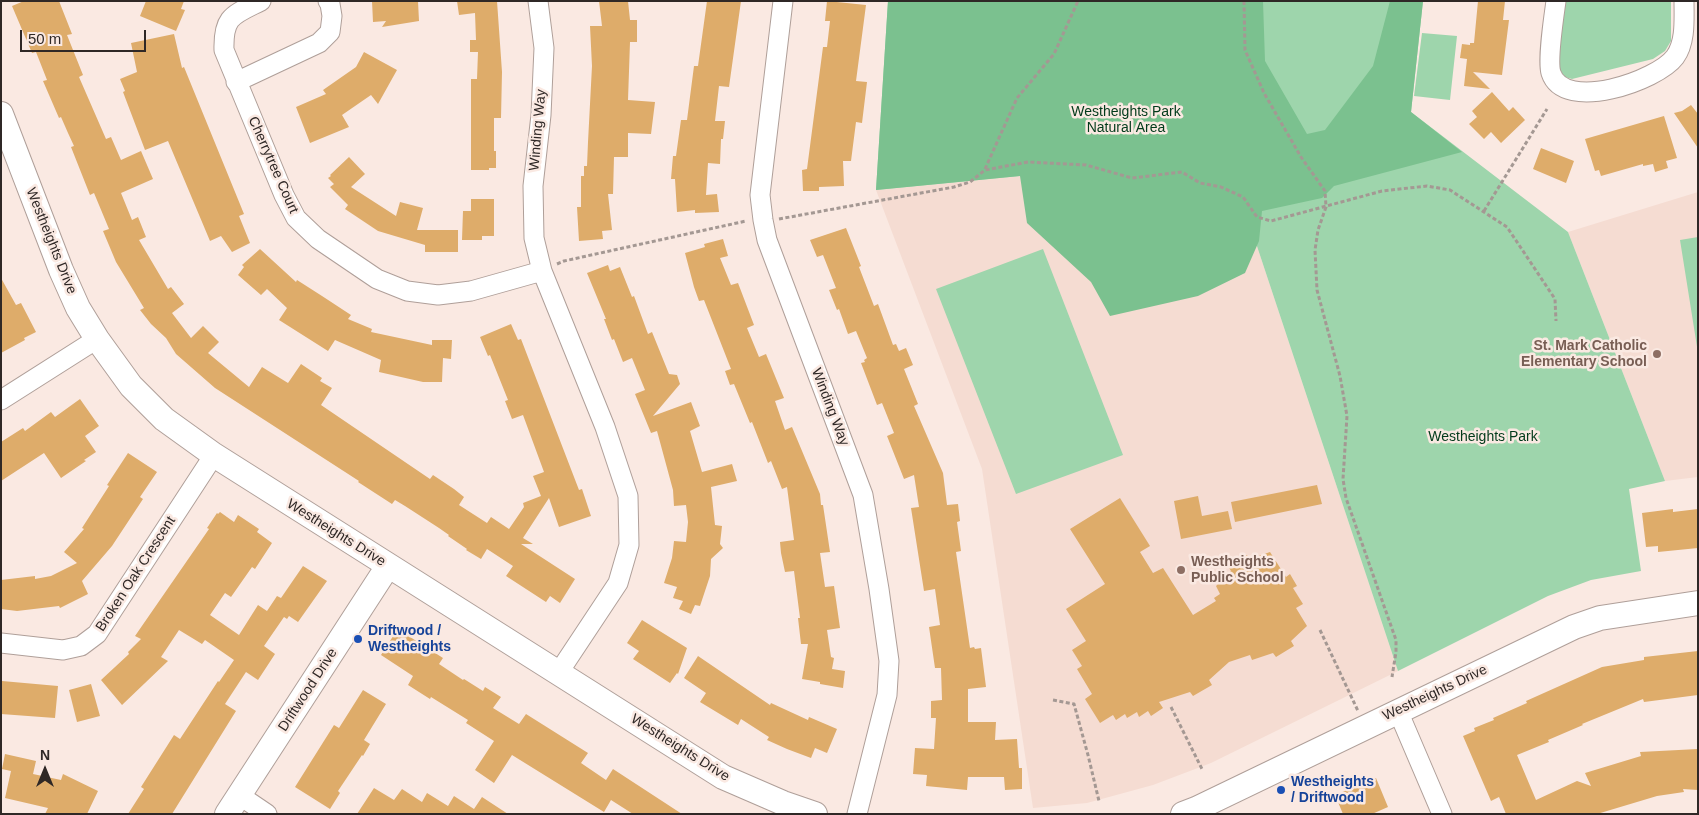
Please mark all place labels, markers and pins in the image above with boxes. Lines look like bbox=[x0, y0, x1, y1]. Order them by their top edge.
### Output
place label: St. Mark Catholic Elementary School bbox=[1521, 338, 1647, 371]
marker: St. Mark Catholic Elementary School bbox=[1651, 348, 1663, 360]
place label: Westheights Public School bbox=[1191, 554, 1284, 586]
marker: Westheights Public School bbox=[1175, 564, 1187, 576]
place label: Driftwood / Westheights bbox=[368, 623, 451, 656]
marker: Driftwood / Westheights bbox=[352, 633, 364, 645]
place label: Westheights / Driftwood bbox=[1291, 774, 1374, 806]
marker: Westheights / Driftwood bbox=[1275, 784, 1287, 796]

